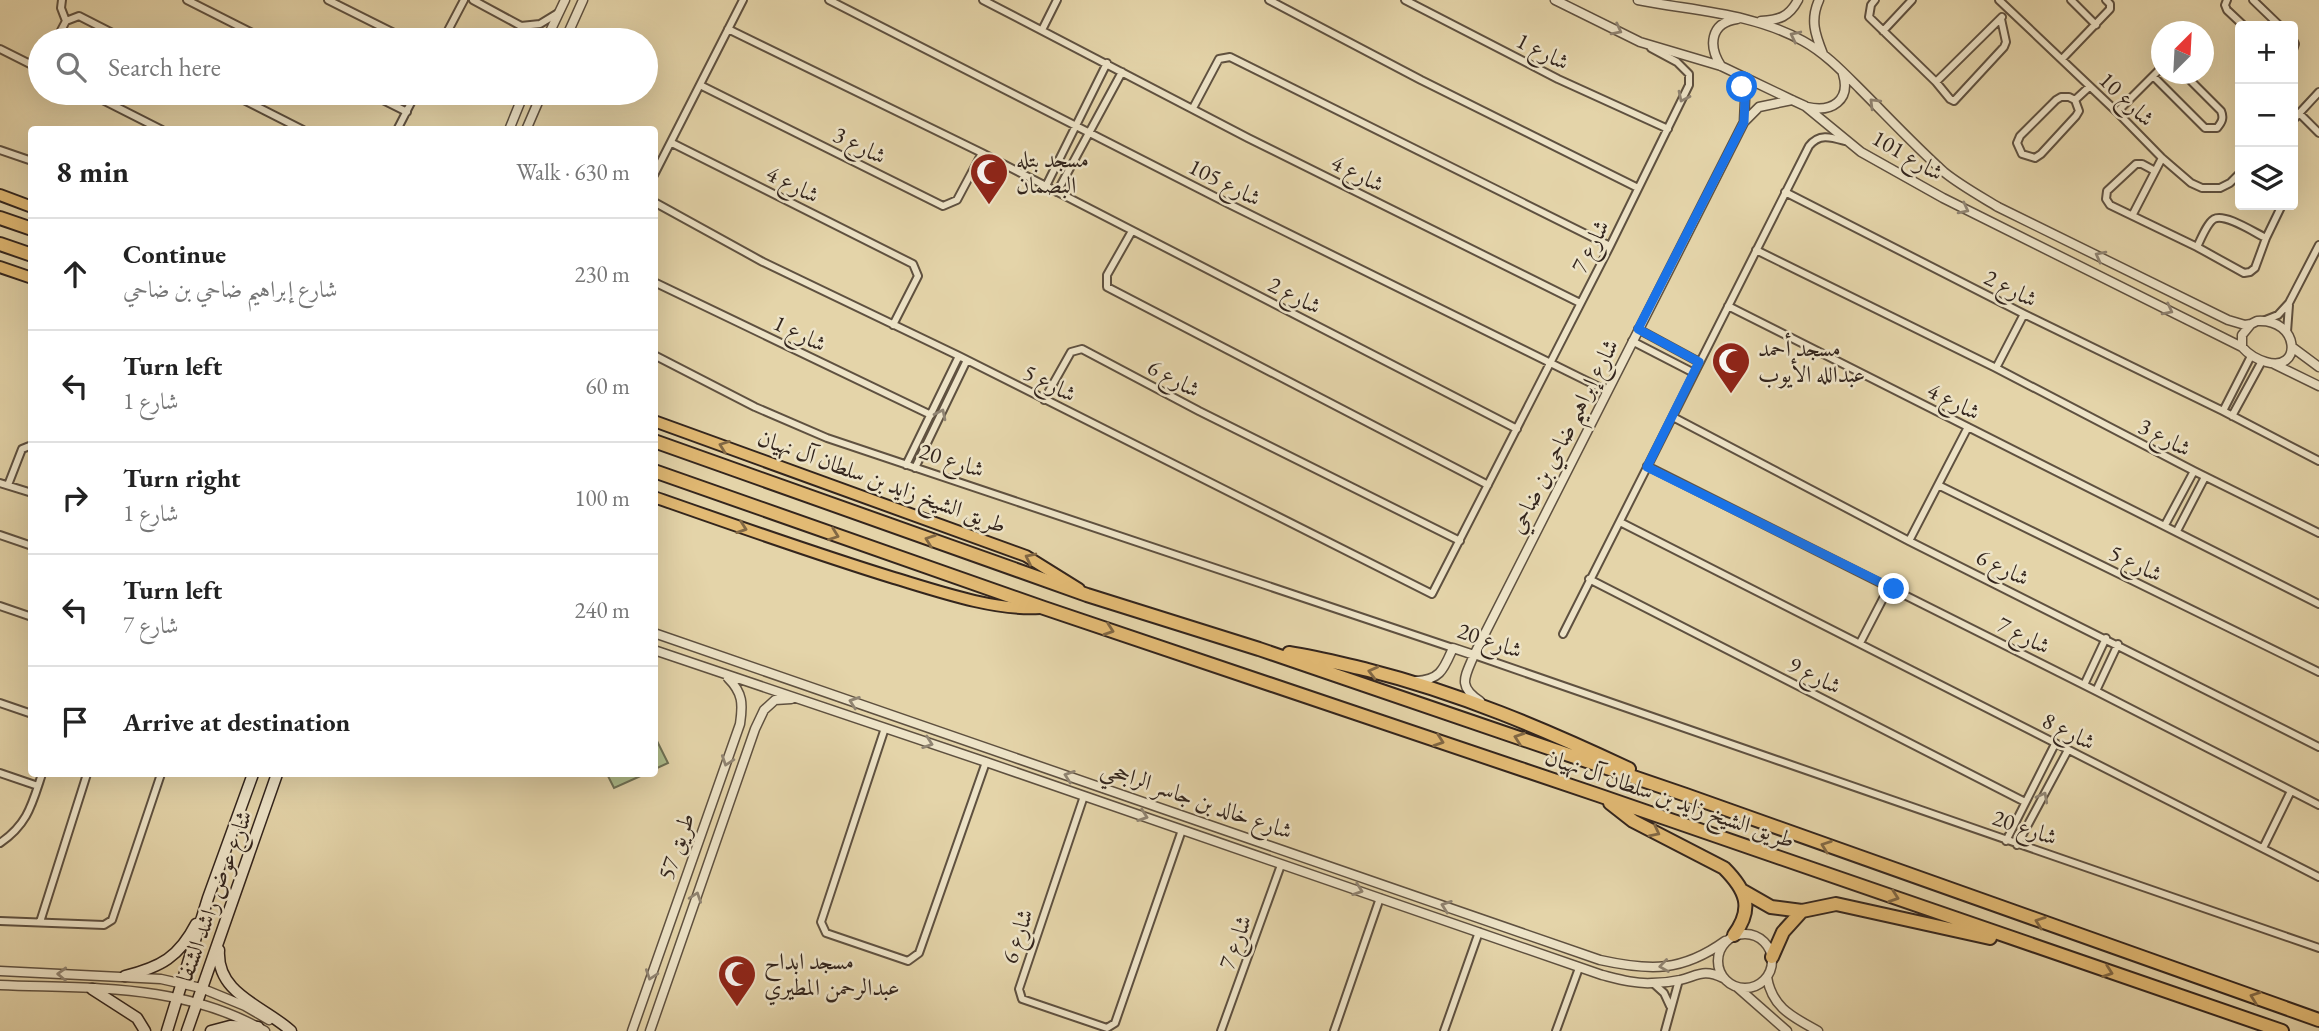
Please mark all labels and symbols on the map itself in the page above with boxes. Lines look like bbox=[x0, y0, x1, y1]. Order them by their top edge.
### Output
north arrow bbox=[2151, 21, 2214, 84]
one-way arrow bbox=[1609, 22, 1622, 36]
street label: شارع 1 bbox=[1509, 25, 1575, 81]
one-way arrow bbox=[1790, 31, 1802, 45]
street label: شارع 10 bbox=[2089, 65, 2161, 137]
route start bbox=[1726, 71, 1757, 102]
one-way arrow bbox=[1678, 90, 1692, 102]
one-way arrow bbox=[1869, 98, 1882, 111]
street label: شارع 3 bbox=[826, 119, 892, 175]
street label: شارع 101 bbox=[1864, 123, 1949, 192]
place label: مسجد بتله البصمان bbox=[1016, 144, 1089, 200]
street label: شارع 4 bbox=[1324, 147, 1390, 203]
mosque icon: مسجد بتله البصمان bbox=[968, 151, 1010, 206]
street label: شارع 105 bbox=[1181, 151, 1266, 217]
street label: شارع 4 bbox=[759, 158, 825, 214]
one-way arrow bbox=[1957, 200, 1969, 214]
street label: شارع 7 bbox=[1564, 214, 1620, 280]
one-way arrow bbox=[2095, 251, 2107, 265]
street label: شارع 2 bbox=[1977, 262, 2043, 318]
street label: شارع 2 bbox=[1261, 269, 1327, 325]
one-way arrow bbox=[2161, 302, 2173, 316]
street label: شارع 1 bbox=[766, 307, 832, 363]
place label: مسجد أحمد عبدالله الأيوب bbox=[1758, 332, 1865, 389]
street label: شارع إبراهيم ضاحي بن ضاحي bbox=[1501, 334, 1632, 542]
mosque icon: مسجد أحمد عبدالله الأيوب bbox=[1710, 340, 1752, 395]
street label: شارع 6 bbox=[1140, 352, 1206, 409]
street label: شارع 5 bbox=[1016, 357, 1082, 413]
street label: شارع 4 bbox=[1920, 375, 1986, 431]
one-way arrow bbox=[933, 409, 947, 421]
street label: شارع 3 bbox=[2131, 411, 2197, 468]
street label: طريق الشيخ زايد بن سلطان آل نهيان bbox=[752, 422, 1010, 546]
street label: شارع 20 bbox=[914, 435, 988, 489]
one-way arrow bbox=[719, 440, 731, 454]
one-way arrow bbox=[735, 520, 748, 534]
one-way arrow bbox=[828, 527, 840, 541]
one-way arrow bbox=[925, 534, 937, 548]
street label: شارع 5 bbox=[2102, 537, 2168, 593]
street label: شارع 6 bbox=[1969, 541, 2035, 597]
one-way arrow bbox=[1025, 553, 1037, 567]
route end bbox=[1878, 573, 1909, 604]
street label: شارع 7 bbox=[1990, 609, 2056, 665]
street label: شارع 20 bbox=[1452, 615, 1526, 670]
one-way arrow bbox=[1102, 622, 1114, 636]
street label: شارع 9 bbox=[1781, 649, 1847, 705]
one-way arrow bbox=[1367, 666, 1379, 680]
one-way arrow bbox=[849, 696, 861, 710]
street label: شارع 8 bbox=[2035, 705, 2101, 761]
one-way arrow bbox=[1513, 732, 1525, 746]
one-way arrow bbox=[1432, 733, 1445, 747]
one-way arrow bbox=[922, 734, 934, 749]
street label: طريق الشيخ زايد بن سلطان آل نهيان bbox=[1539, 741, 1799, 861]
street label: شارع خالد بن جاسر الراجحي bbox=[1095, 752, 1297, 852]
one-way arrow bbox=[721, 754, 735, 766]
one-way arrow bbox=[1064, 770, 1076, 784]
one-way arrow bbox=[2034, 792, 2048, 805]
street label: شارع 20 bbox=[1987, 802, 2061, 857]
street label: شارع عوض راشد الشنفا bbox=[169, 806, 264, 988]
one-way arrow bbox=[1137, 808, 1149, 822]
street label: طريق 57 bbox=[651, 809, 701, 883]
one-way arrow bbox=[1648, 824, 1660, 838]
one-way arrow bbox=[1820, 840, 1832, 854]
one-way arrow bbox=[1352, 882, 1364, 897]
one-way arrow bbox=[1888, 889, 1900, 903]
one-way arrow bbox=[688, 892, 702, 904]
one-way arrow bbox=[1441, 900, 1453, 914]
street label: شارع 6 bbox=[994, 905, 1045, 969]
street label: شارع 7 bbox=[1211, 911, 1263, 975]
one-way arrow bbox=[2035, 916, 2047, 930]
place label: مسجد ابداح عبدالرحمن المطيري bbox=[764, 946, 900, 1006]
mosque icon: مسجد ابداح عبدالرحمن المطيري bbox=[716, 953, 758, 1008]
one-way arrow bbox=[1658, 959, 1670, 974]
one-way arrow bbox=[2102, 963, 2114, 978]
one-way arrow bbox=[57, 966, 68, 981]
one-way arrow bbox=[645, 969, 659, 981]
one-way arrow bbox=[2249, 992, 2261, 1006]

